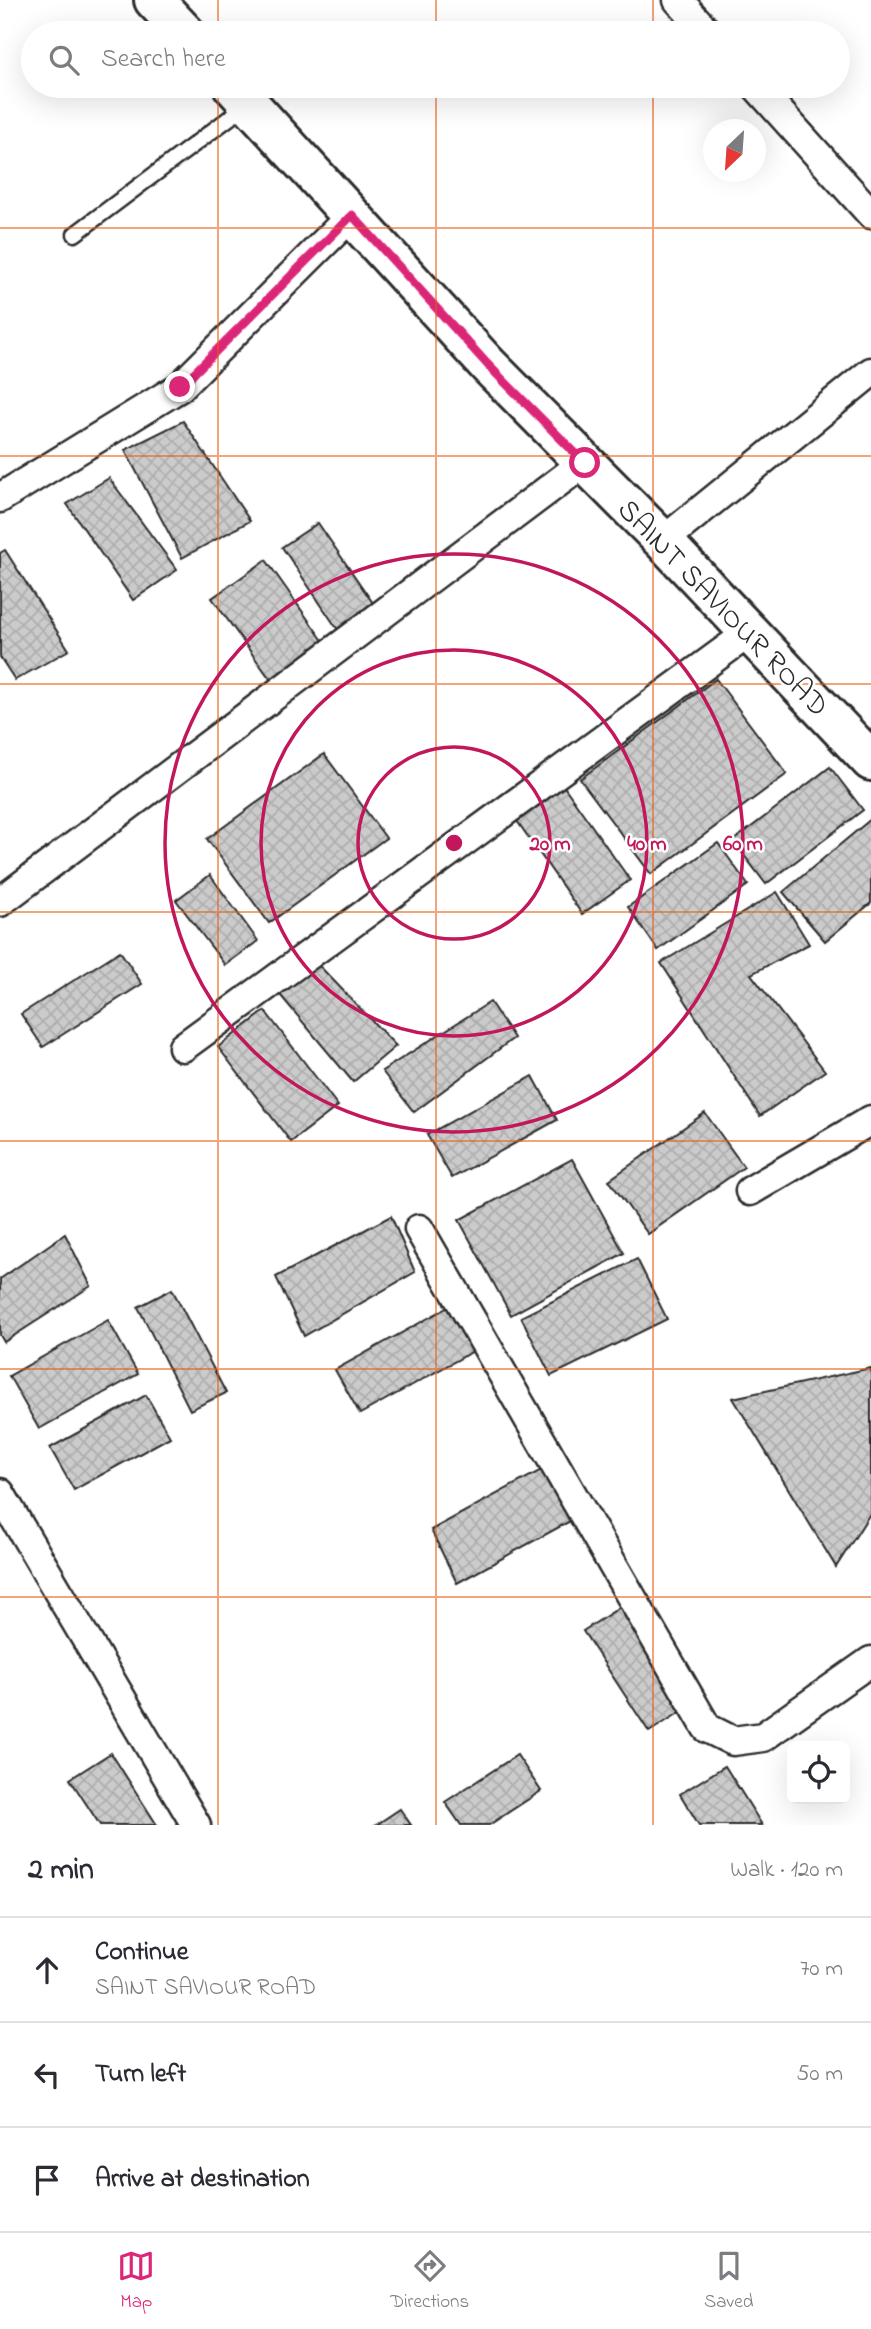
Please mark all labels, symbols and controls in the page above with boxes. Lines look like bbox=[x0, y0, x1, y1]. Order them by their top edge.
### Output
search box bbox=[21, 21, 850, 98]
icon: search bbox=[45, 41, 83, 79]
text: Search here bbox=[101, 41, 226, 79]
north arrow bbox=[703, 119, 766, 182]
route end bbox=[164, 371, 195, 402]
route start bbox=[569, 447, 600, 478]
street label: SAINT SAVIOUR ROAD bbox=[606, 490, 838, 728]
text: 20 m bbox=[528, 830, 571, 860]
text: 40 m bbox=[627, 830, 667, 860]
text: 60 m bbox=[723, 830, 763, 860]
centre of rings bbox=[442, 831, 466, 855]
map controls bbox=[787, 1741, 850, 1804]
button: locate bbox=[787, 1741, 850, 1804]
text: 2 min bbox=[28, 1849, 94, 1893]
text: Walk · 120 m bbox=[730, 1854, 843, 1887]
text: Continue bbox=[95, 1934, 188, 1972]
icon: ahead bbox=[28, 1951, 66, 1989]
text: 70 m bbox=[800, 1953, 843, 1986]
text: SAINT SAVIOUR ROAD bbox=[95, 1972, 316, 2005]
icon: left bbox=[28, 2056, 66, 2094]
text: Turn left bbox=[95, 2056, 186, 2094]
text: 50 m bbox=[796, 2058, 843, 2091]
icon: arrive bbox=[28, 2161, 66, 2199]
text: Arrive at destination bbox=[95, 2161, 310, 2199]
tab: Map bbox=[117, 2247, 155, 2316]
tab: Directions bbox=[390, 2247, 469, 2316]
tab: Saved bbox=[704, 2247, 754, 2316]

